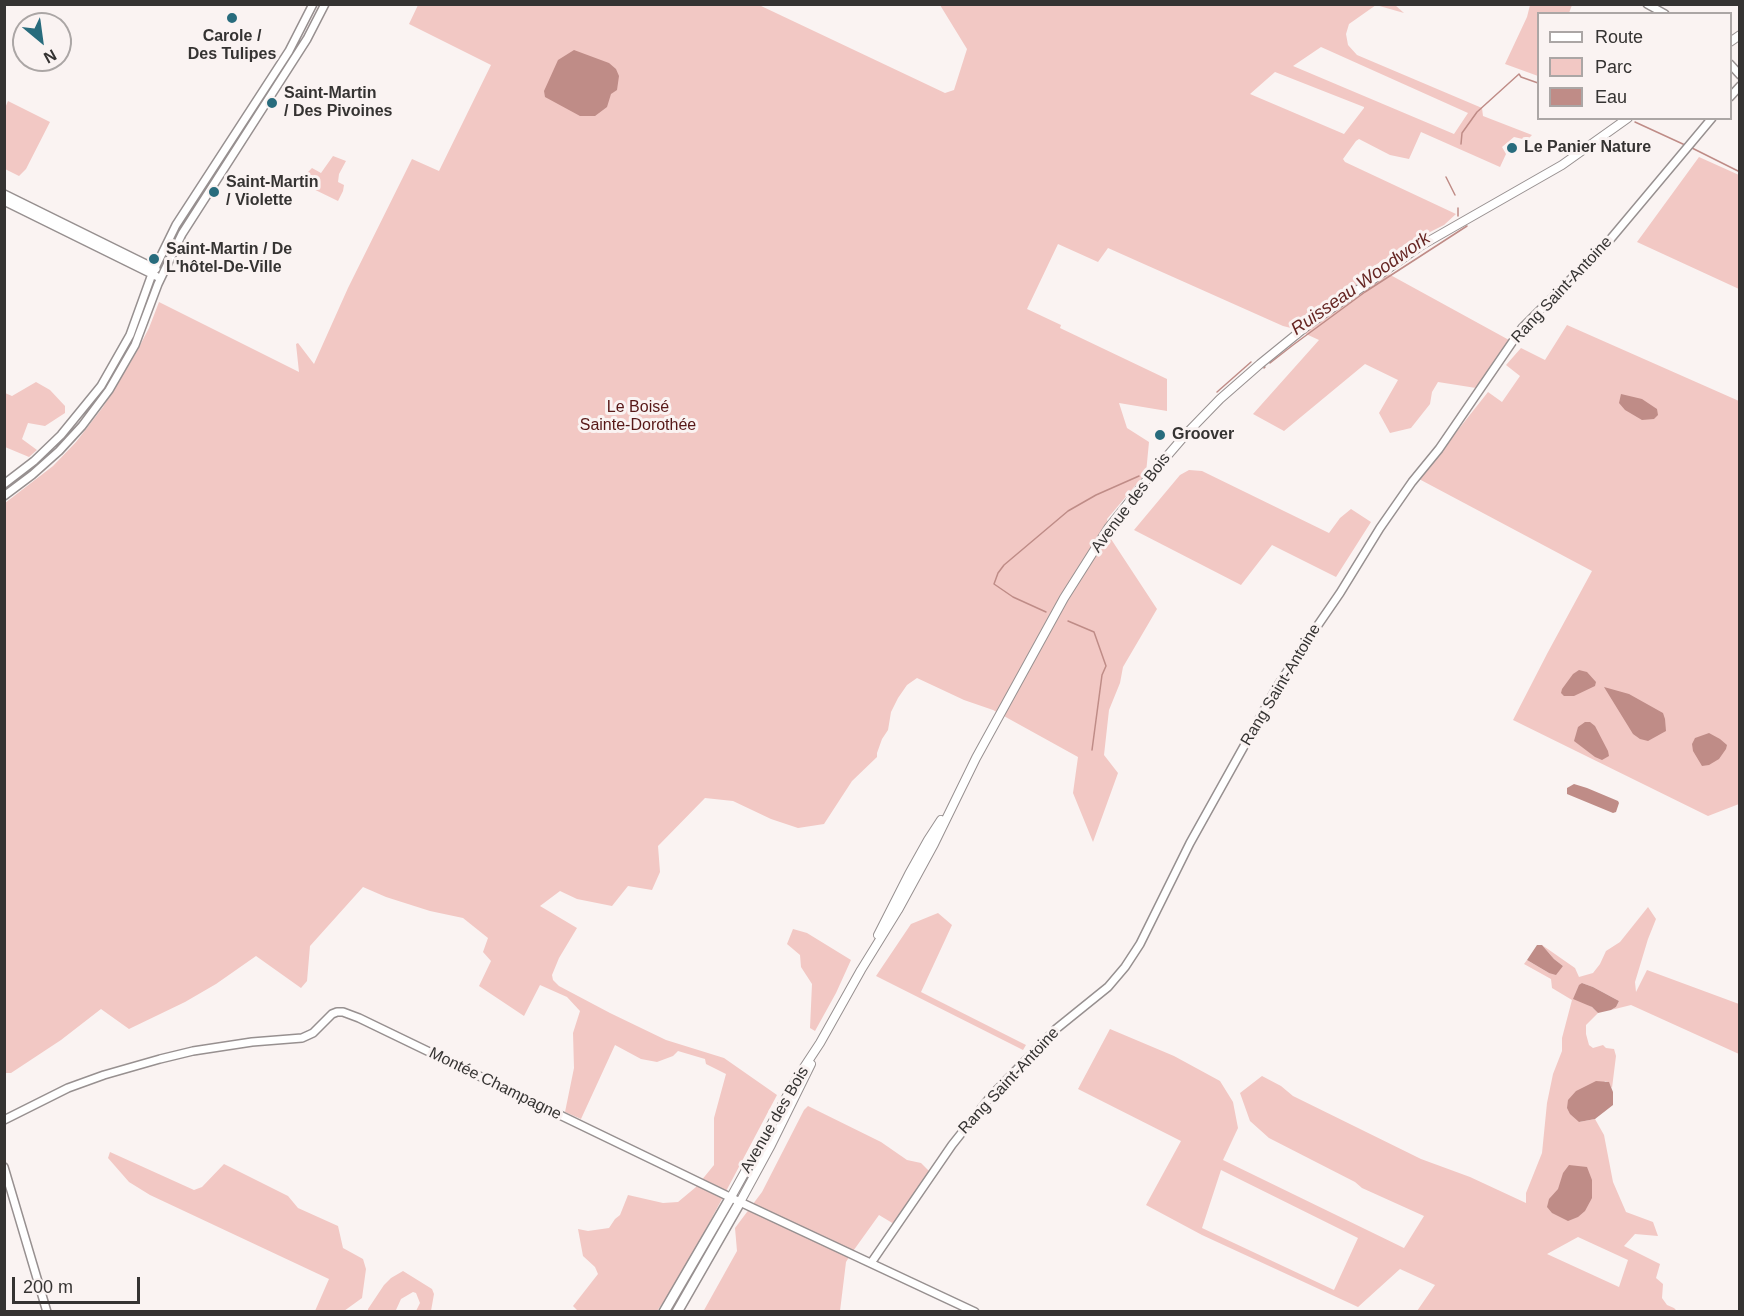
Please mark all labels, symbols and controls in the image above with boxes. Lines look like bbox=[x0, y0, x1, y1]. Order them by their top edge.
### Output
marker: Carole / Des Tulipes bbox=[225, 11, 239, 25]
north arrow bbox=[12, 12, 72, 72]
legend bbox=[1537, 12, 1732, 120]
place label: Carole / Des Tulipes bbox=[188, 27, 276, 65]
text: Route bbox=[1595, 27, 1643, 47]
text: N bbox=[41, 46, 59, 67]
text: Parc bbox=[1595, 57, 1632, 77]
place label: Saint-Martin / Des Pivoines bbox=[284, 84, 392, 122]
text: Eau bbox=[1595, 87, 1627, 107]
marker: Saint-Martin / Des Pivoines bbox=[265, 96, 279, 110]
place label: Le Panier Nature bbox=[1524, 138, 1651, 158]
marker: Le Panier Nature bbox=[1505, 141, 1519, 155]
place label: Saint-Martin / Violette bbox=[226, 173, 318, 211]
marker: Saint-Martin / Violette bbox=[207, 185, 221, 199]
water label: Ruisseau Woodwork bbox=[1287, 228, 1435, 340]
street label: Rang Saint-Antoine bbox=[1508, 233, 1616, 347]
place label: Saint-Martin / De L'hôtel-De-Ville bbox=[166, 240, 292, 278]
marker: Saint-Martin / De L'hôtel-De-Ville bbox=[147, 252, 161, 266]
park label: Le Boisé Sainte-Dorothée bbox=[580, 398, 696, 436]
place label: Groover bbox=[1172, 425, 1234, 445]
marker: Groover bbox=[1153, 428, 1167, 442]
street label: Avenue des Bois bbox=[1087, 449, 1175, 557]
street label: Rang Saint-Antoine bbox=[1237, 621, 1325, 749]
street label: Rang Saint-Antoine bbox=[955, 1024, 1063, 1138]
street label: Montée Champagne bbox=[426, 1044, 564, 1124]
street label: Avenue des Bois bbox=[737, 1063, 813, 1177]
scale bar bbox=[15, 1265, 142, 1303]
text: 200 m bbox=[23, 1277, 73, 1297]

